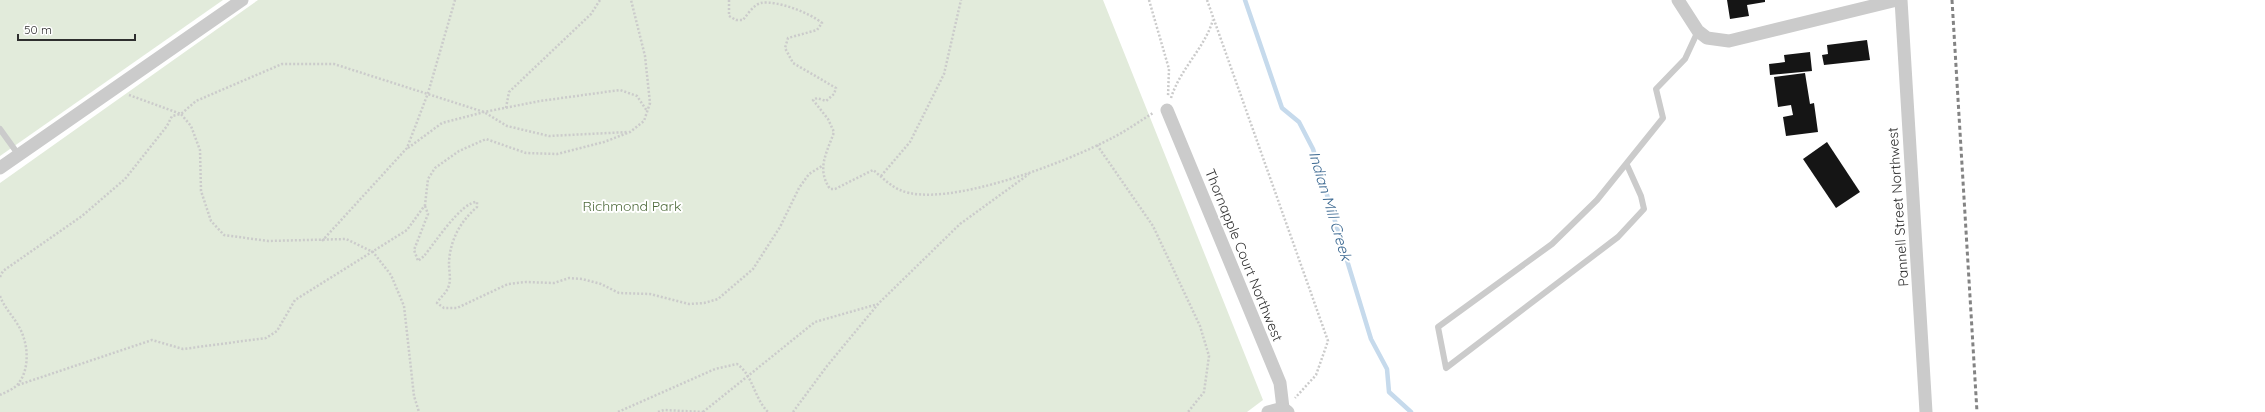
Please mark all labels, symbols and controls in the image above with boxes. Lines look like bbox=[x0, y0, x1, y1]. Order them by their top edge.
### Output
scale bar bbox=[18, 16, 135, 42]
text: 50 m bbox=[24, 22, 52, 37]
street label: Pannell Street Northwest bbox=[1883, 126, 1913, 287]
water label: Indian Mill Creek bbox=[1305, 149, 1357, 265]
street label: Thornapple Court Northwest bbox=[1201, 166, 1287, 344]
park label: Richmond Park bbox=[583, 197, 681, 215]

